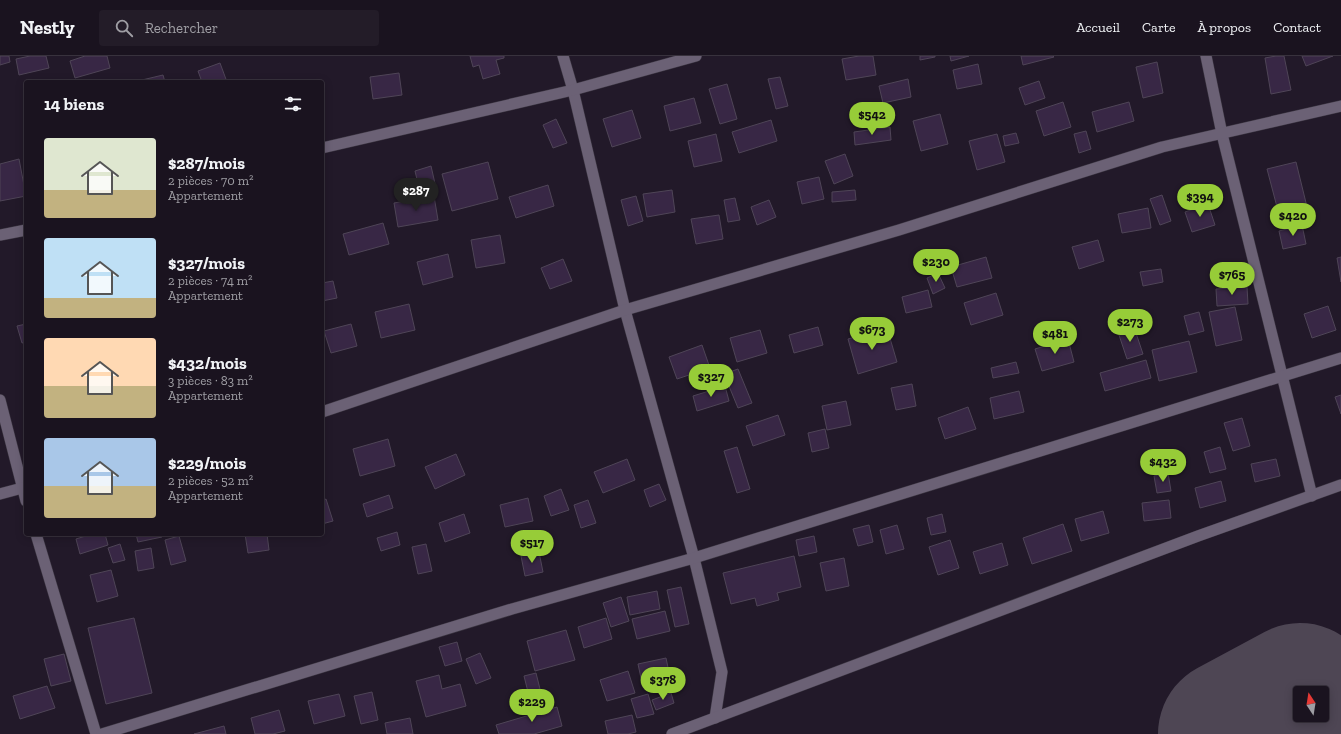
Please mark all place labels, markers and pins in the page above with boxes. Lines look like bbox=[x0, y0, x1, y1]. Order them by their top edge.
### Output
pin: $542 bbox=[848, 102, 896, 136]
pin: $287 bbox=[392, 178, 440, 212]
pin: $394 bbox=[1176, 184, 1224, 218]
pin: $420 bbox=[1269, 203, 1317, 237]
pin: $230 bbox=[912, 249, 960, 283]
pin: $765 bbox=[1208, 262, 1256, 296]
pin: $273 bbox=[1106, 309, 1154, 343]
pin: $673 bbox=[848, 317, 896, 351]
pin: $481 bbox=[1031, 321, 1079, 355]
pin: $327 bbox=[687, 364, 735, 398]
pin: $432 bbox=[1139, 449, 1187, 483]
pin: $517 bbox=[508, 530, 556, 564]
pin: $378 bbox=[639, 667, 687, 701]
pin: $229 bbox=[508, 689, 556, 723]

